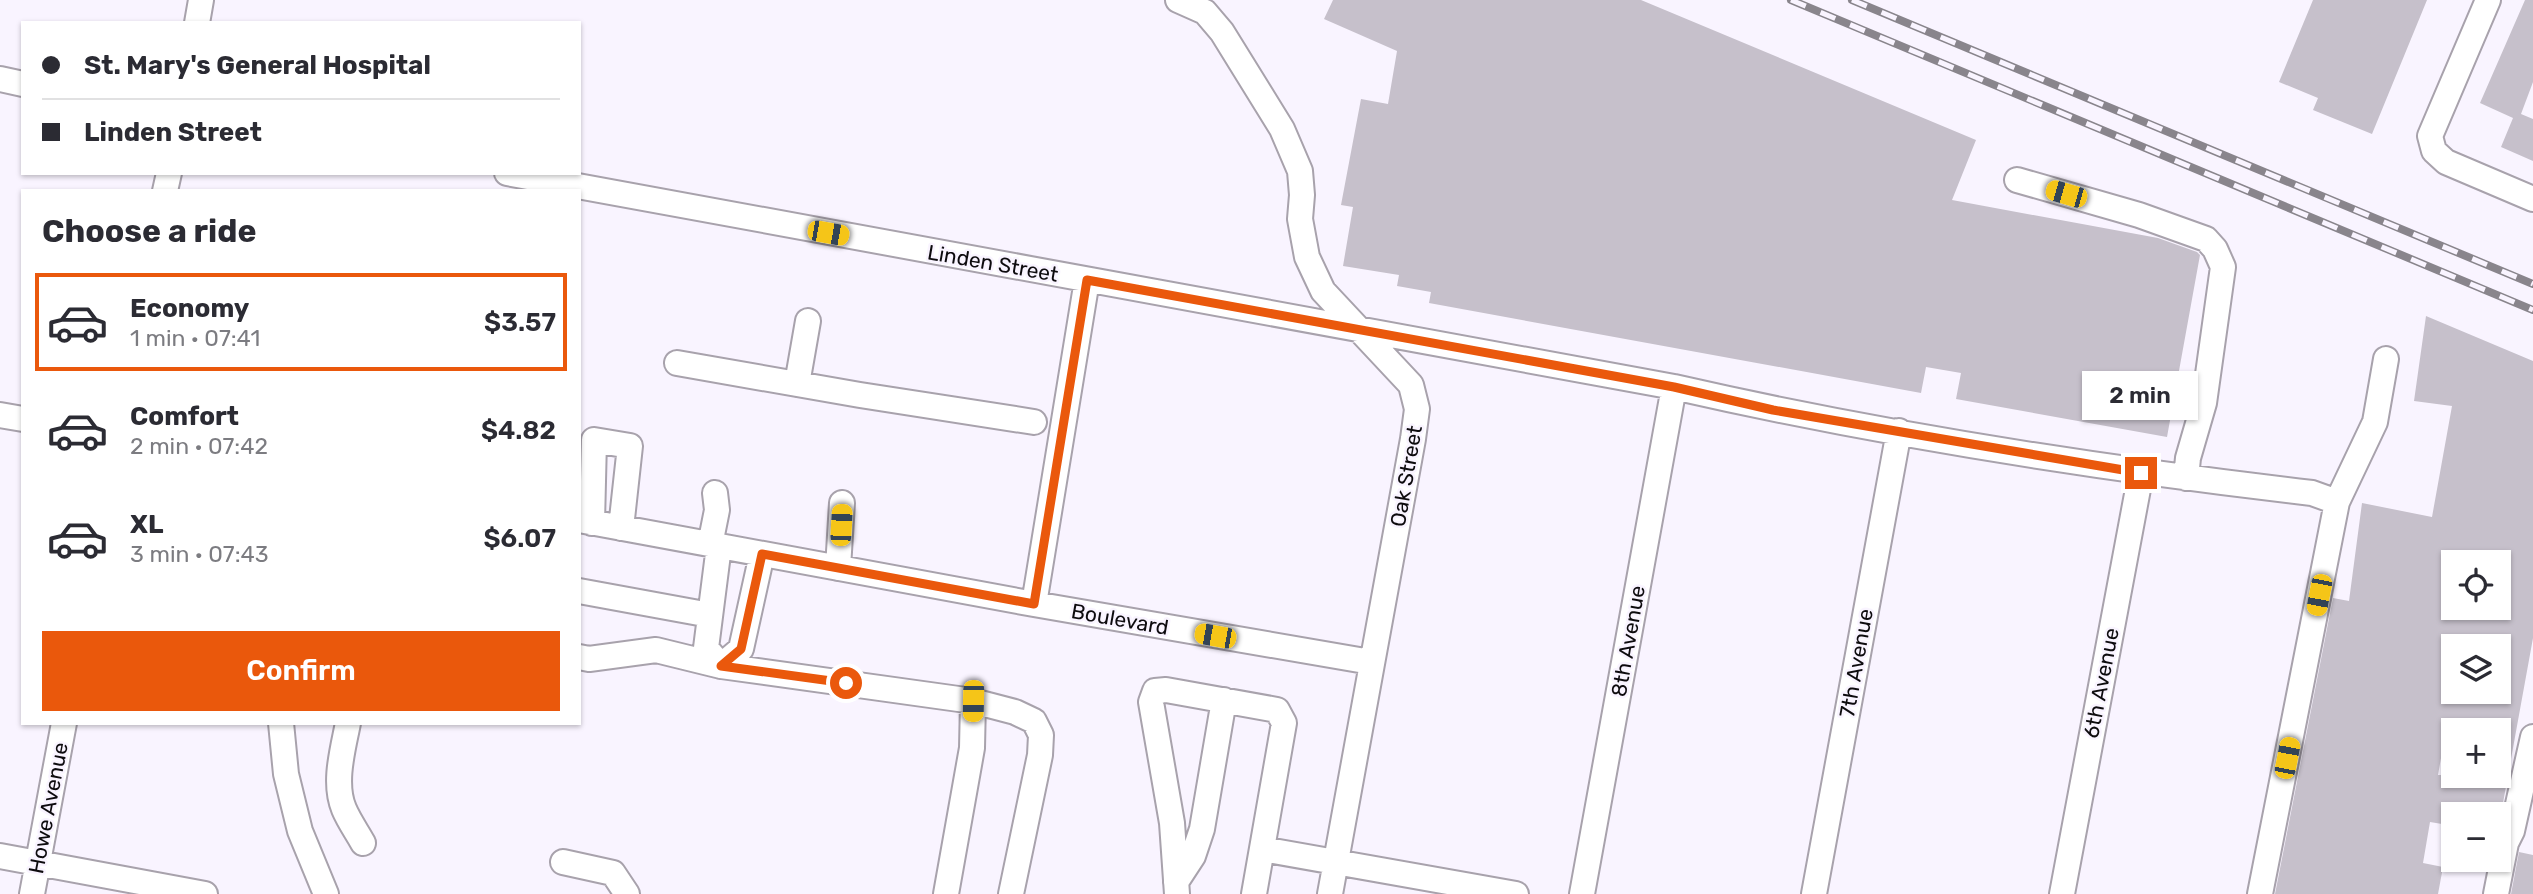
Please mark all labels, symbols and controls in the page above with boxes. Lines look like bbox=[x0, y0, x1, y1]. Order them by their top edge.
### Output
text: St. Mary's General Hospital bbox=[84, 50, 431, 81]
text: Linden Street bbox=[84, 117, 262, 148]
car bbox=[2043, 178, 2090, 210]
text: Choose a ride bbox=[42, 212, 256, 250]
car bbox=[806, 219, 851, 247]
street label: Linden Street bbox=[926, 239, 1060, 287]
icon: car bbox=[46, 291, 109, 354]
text: Economy bbox=[130, 293, 249, 324]
text: $3.57 bbox=[484, 307, 556, 338]
text: 1 min · 07:41 bbox=[130, 324, 260, 352]
callout: 2 min bbox=[2083, 372, 2199, 420]
text: 2 min bbox=[2109, 381, 2171, 409]
icon: car bbox=[46, 399, 109, 462]
text: Comfort bbox=[130, 401, 239, 432]
text: $4.82 bbox=[481, 415, 556, 446]
street label: Oak Street bbox=[1385, 423, 1427, 529]
text: 2 min · 07:42 bbox=[130, 432, 268, 460]
route end bbox=[2125, 457, 2157, 489]
car bbox=[830, 503, 853, 547]
icon: car bbox=[46, 507, 109, 570]
text: XL bbox=[130, 509, 163, 540]
text: $6.07 bbox=[484, 523, 556, 554]
text: 3 min · 07:43 bbox=[130, 540, 269, 568]
map controls bbox=[2441, 550, 2511, 872]
button: locate bbox=[2441, 550, 2511, 620]
car bbox=[2305, 572, 2334, 618]
street label: 8th Avenue bbox=[1606, 583, 1650, 699]
street label: Boulevard bbox=[1069, 598, 1171, 640]
street label: 7th Avenue bbox=[1834, 607, 1878, 719]
car bbox=[1193, 622, 1238, 650]
street label: 6th Avenue bbox=[2078, 626, 2124, 740]
button: Confirm bbox=[42, 631, 560, 711]
button: layers bbox=[2441, 634, 2511, 704]
route start bbox=[830, 667, 862, 699]
car bbox=[963, 680, 984, 722]
button: + bbox=[2441, 718, 2511, 788]
car bbox=[2273, 735, 2302, 781]
street label: Howe Avenue bbox=[23, 740, 73, 876]
button: − bbox=[2441, 802, 2511, 872]

